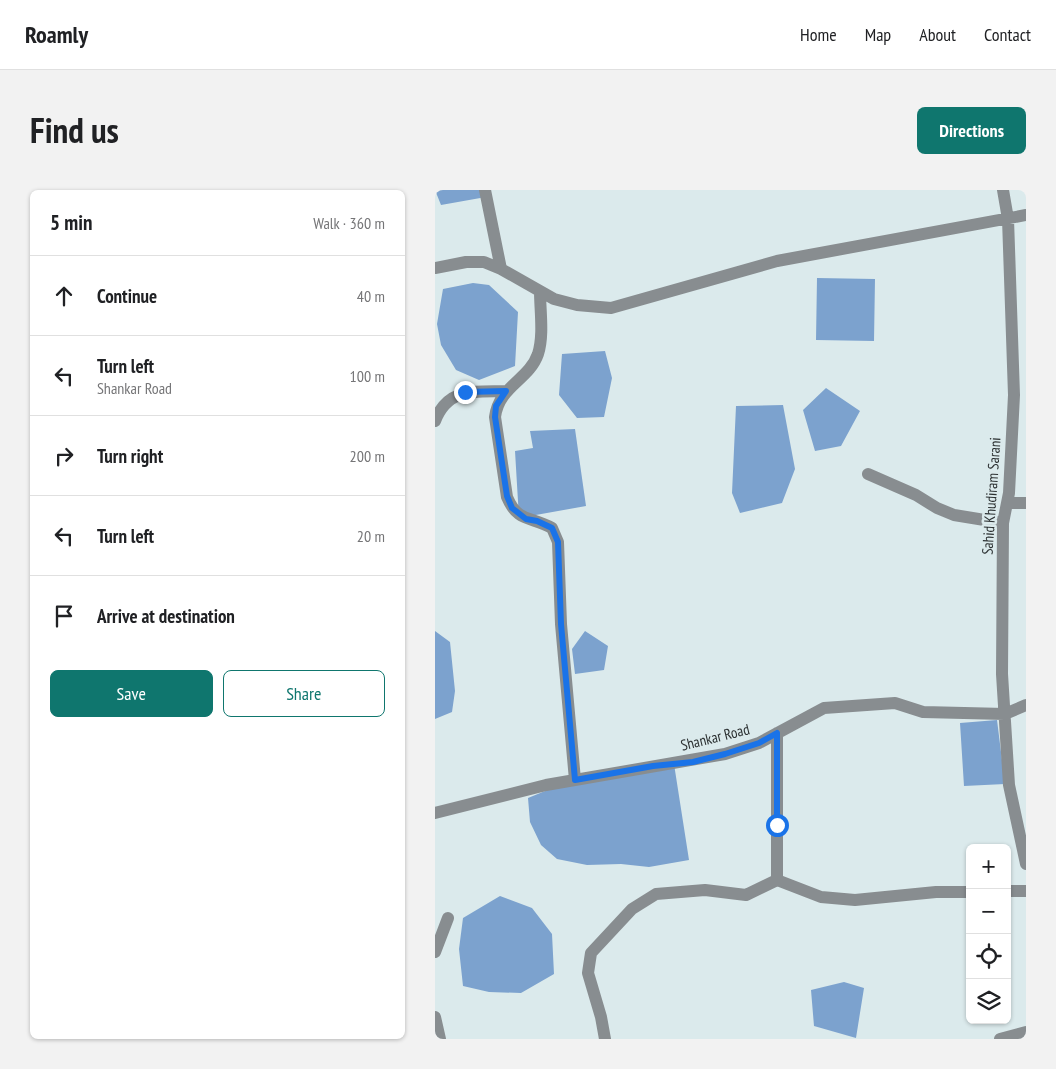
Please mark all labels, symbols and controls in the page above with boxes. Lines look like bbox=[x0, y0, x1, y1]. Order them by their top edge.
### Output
text: Roamly bbox=[25, 19, 88, 50]
text: Home bbox=[800, 23, 837, 46]
text: Map bbox=[865, 23, 891, 46]
text: About bbox=[919, 23, 956, 46]
text: Contact bbox=[984, 23, 1031, 46]
text: Find us bbox=[30, 107, 119, 153]
button: Directions bbox=[917, 107, 1026, 154]
text: 5 min bbox=[50, 209, 92, 236]
text: Walk · 360 m bbox=[313, 213, 385, 233]
icon: ahead bbox=[50, 282, 78, 310]
text: Continue bbox=[97, 284, 157, 308]
text: 40 m bbox=[357, 286, 385, 306]
text: Turn left bbox=[97, 354, 154, 378]
icon: left bbox=[50, 362, 78, 390]
text: 100 m bbox=[350, 366, 385, 386]
text: Shankar Road bbox=[97, 378, 172, 398]
route end bbox=[454, 381, 477, 404]
street label: Sahid Khudiram Sarani bbox=[977, 437, 1005, 555]
icon: right bbox=[50, 442, 78, 470]
text: Turn right bbox=[97, 444, 163, 468]
text: 200 m bbox=[350, 446, 385, 466]
icon: left bbox=[50, 522, 78, 550]
text: Turn left bbox=[97, 524, 154, 548]
text: 20 m bbox=[357, 526, 385, 546]
icon: arrive bbox=[50, 602, 78, 630]
text: Arrive at destination bbox=[97, 604, 235, 628]
button: Save bbox=[50, 670, 213, 717]
button: Share bbox=[223, 670, 385, 717]
street label: Shankar Road bbox=[679, 719, 751, 755]
route start bbox=[766, 814, 789, 837]
map controls bbox=[966, 844, 1011, 1024]
button: + bbox=[966, 844, 1011, 889]
button: − bbox=[966, 889, 1011, 934]
button: locate bbox=[966, 934, 1011, 979]
button: layers bbox=[966, 979, 1011, 1024]

